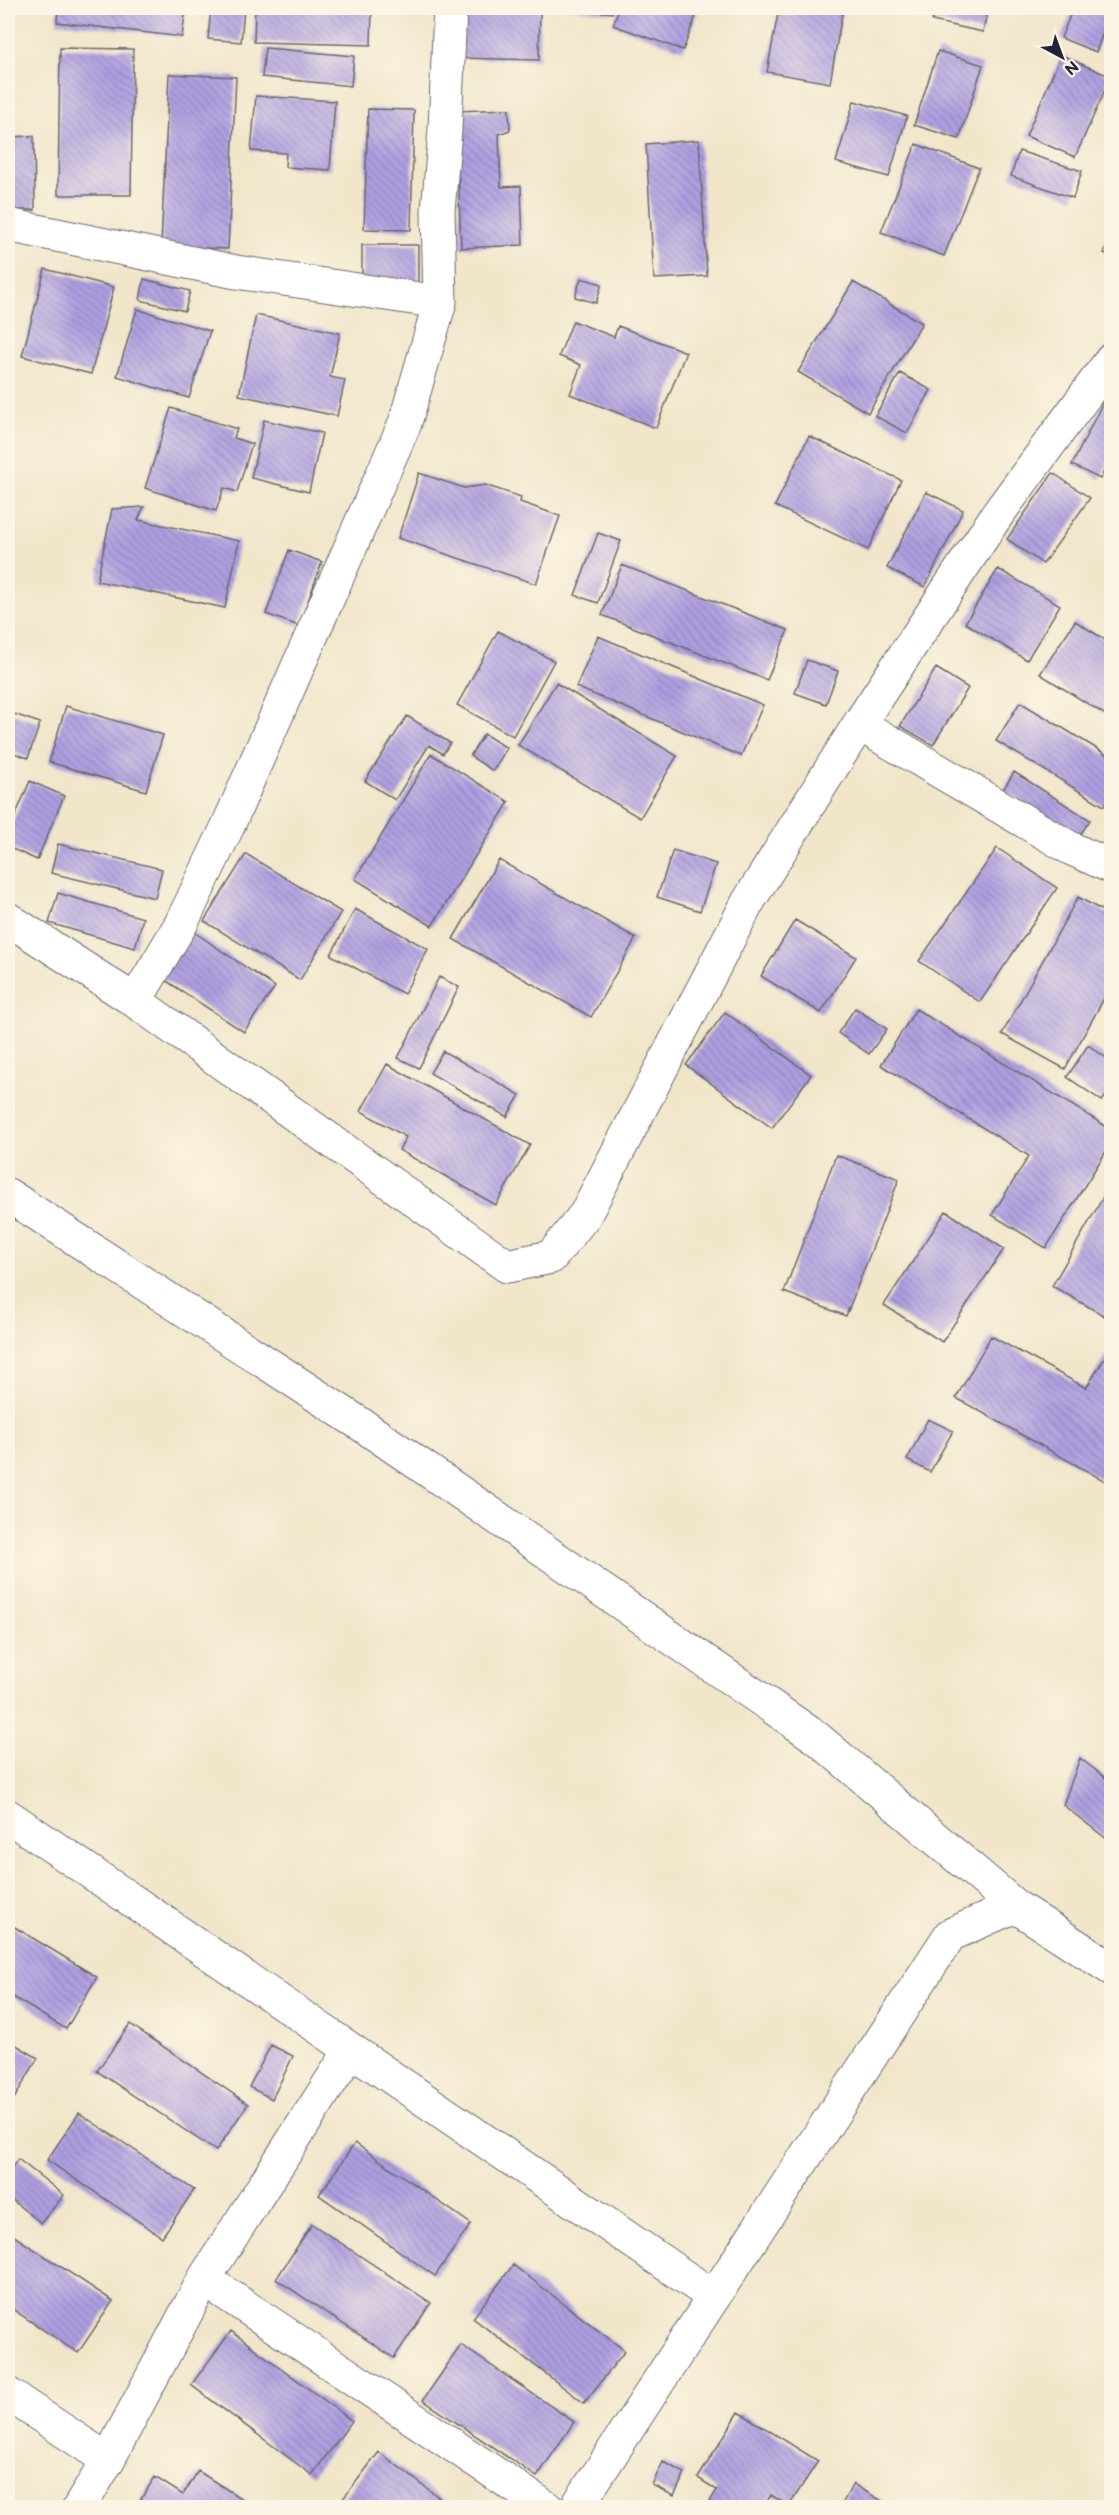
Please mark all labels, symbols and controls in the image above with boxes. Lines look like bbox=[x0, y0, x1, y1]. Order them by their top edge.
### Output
north arrow bbox=[1032, 27, 1092, 87]
text: N bbox=[1060, 56, 1082, 78]

